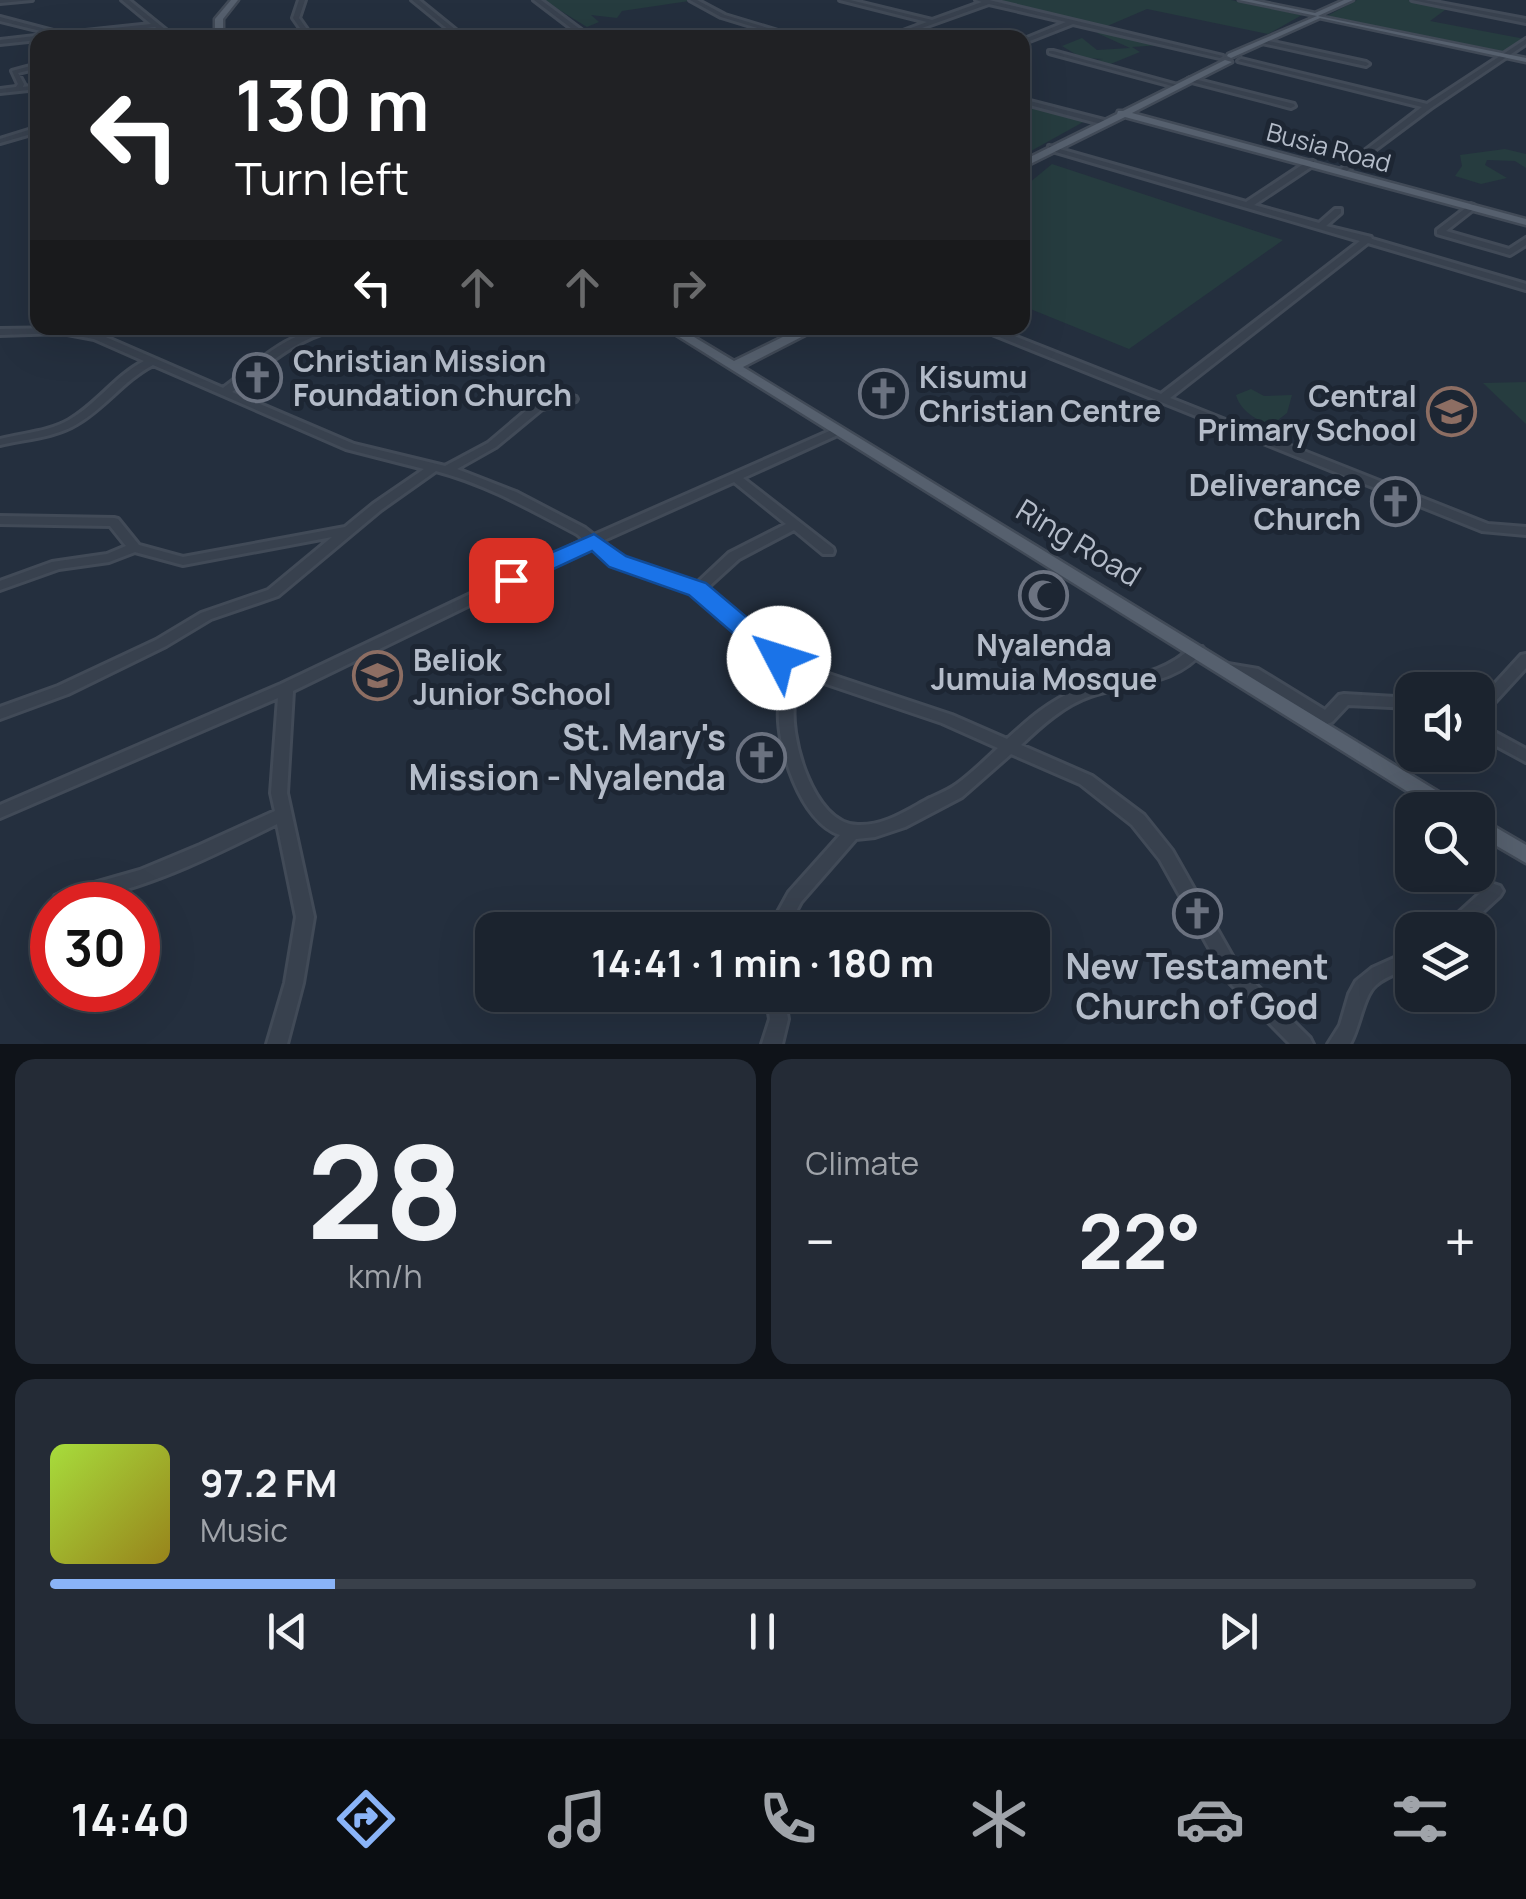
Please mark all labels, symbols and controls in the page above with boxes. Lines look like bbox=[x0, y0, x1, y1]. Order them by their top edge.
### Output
text: 130 m bbox=[235, 56, 429, 152]
icon: left bbox=[70, 70, 200, 200]
street label: Busia Road bbox=[1263, 114, 1395, 180]
text: Turn left bbox=[235, 147, 409, 209]
icon: left bbox=[345, 260, 400, 315]
icon: ahead bbox=[450, 260, 505, 315]
icon: ahead bbox=[555, 260, 610, 315]
icon: right bbox=[660, 260, 715, 315]
place label: Christian Mission Foundation Church bbox=[293, 340, 572, 415]
church icon: Christian Mission Foundation Church bbox=[232, 351, 284, 403]
place label: Kisumu Christian Centre bbox=[919, 356, 1161, 431]
church icon: Kisumu Christian Centre bbox=[858, 367, 910, 419]
place label: Central Primary School bbox=[1198, 375, 1417, 450]
school or university icon: Central Primary School bbox=[1426, 386, 1478, 438]
place label: Deliverance Church bbox=[1189, 464, 1361, 539]
church icon: Deliverance Church bbox=[1370, 475, 1422, 527]
street label: Ring Road bbox=[1009, 489, 1149, 595]
pin bbox=[469, 538, 554, 623]
icon: arrive bbox=[484, 553, 539, 608]
mosque icon: Nyalenda Jumuia Mosque bbox=[1018, 569, 1070, 621]
position arrow bbox=[727, 606, 831, 710]
place label: Nyalenda Jumuia Mosque bbox=[931, 624, 1157, 699]
place label: Beliok Junior School bbox=[413, 639, 612, 714]
school or university icon: Beliok Junior School bbox=[352, 650, 404, 702]
map controls bbox=[1395, 672, 1495, 1012]
button: sound bbox=[1395, 672, 1495, 772]
place label: St. Mary's Mission - Nyalenda bbox=[408, 713, 726, 801]
church icon: St. Mary's Mission - Nyalenda bbox=[735, 731, 787, 783]
button: search bbox=[1395, 792, 1495, 892]
speed limit sign: 30 bbox=[30, 882, 160, 1012]
church icon: New Testament Church of God bbox=[1171, 888, 1223, 940]
button: layers bbox=[1395, 912, 1495, 1012]
text: 14:41 · 1 min · 180 m bbox=[591, 936, 934, 988]
place label: New Testament Church of God bbox=[1065, 942, 1329, 1030]
text: 28 bbox=[307, 1100, 464, 1278]
text: Climate bbox=[806, 1141, 919, 1185]
text: 22° bbox=[1078, 1189, 1201, 1292]
text: − bbox=[806, 1203, 835, 1279]
text: + bbox=[1444, 1203, 1476, 1279]
text: km/h bbox=[348, 1254, 422, 1298]
text: 97.2 FM bbox=[200, 1456, 337, 1508]
text: Music bbox=[200, 1508, 288, 1552]
icon: previous bbox=[260, 1604, 315, 1659]
icon: pause bbox=[735, 1604, 790, 1659]
icon: next bbox=[1211, 1604, 1266, 1659]
icon: directions bbox=[331, 1784, 401, 1854]
icon: music bbox=[542, 1784, 612, 1854]
icon: phone bbox=[753, 1784, 823, 1854]
icon: climate bbox=[964, 1784, 1034, 1854]
icon: car bbox=[1175, 1784, 1245, 1854]
icon: filters bbox=[1385, 1784, 1455, 1854]
text: 14:40 bbox=[70, 1788, 190, 1850]

